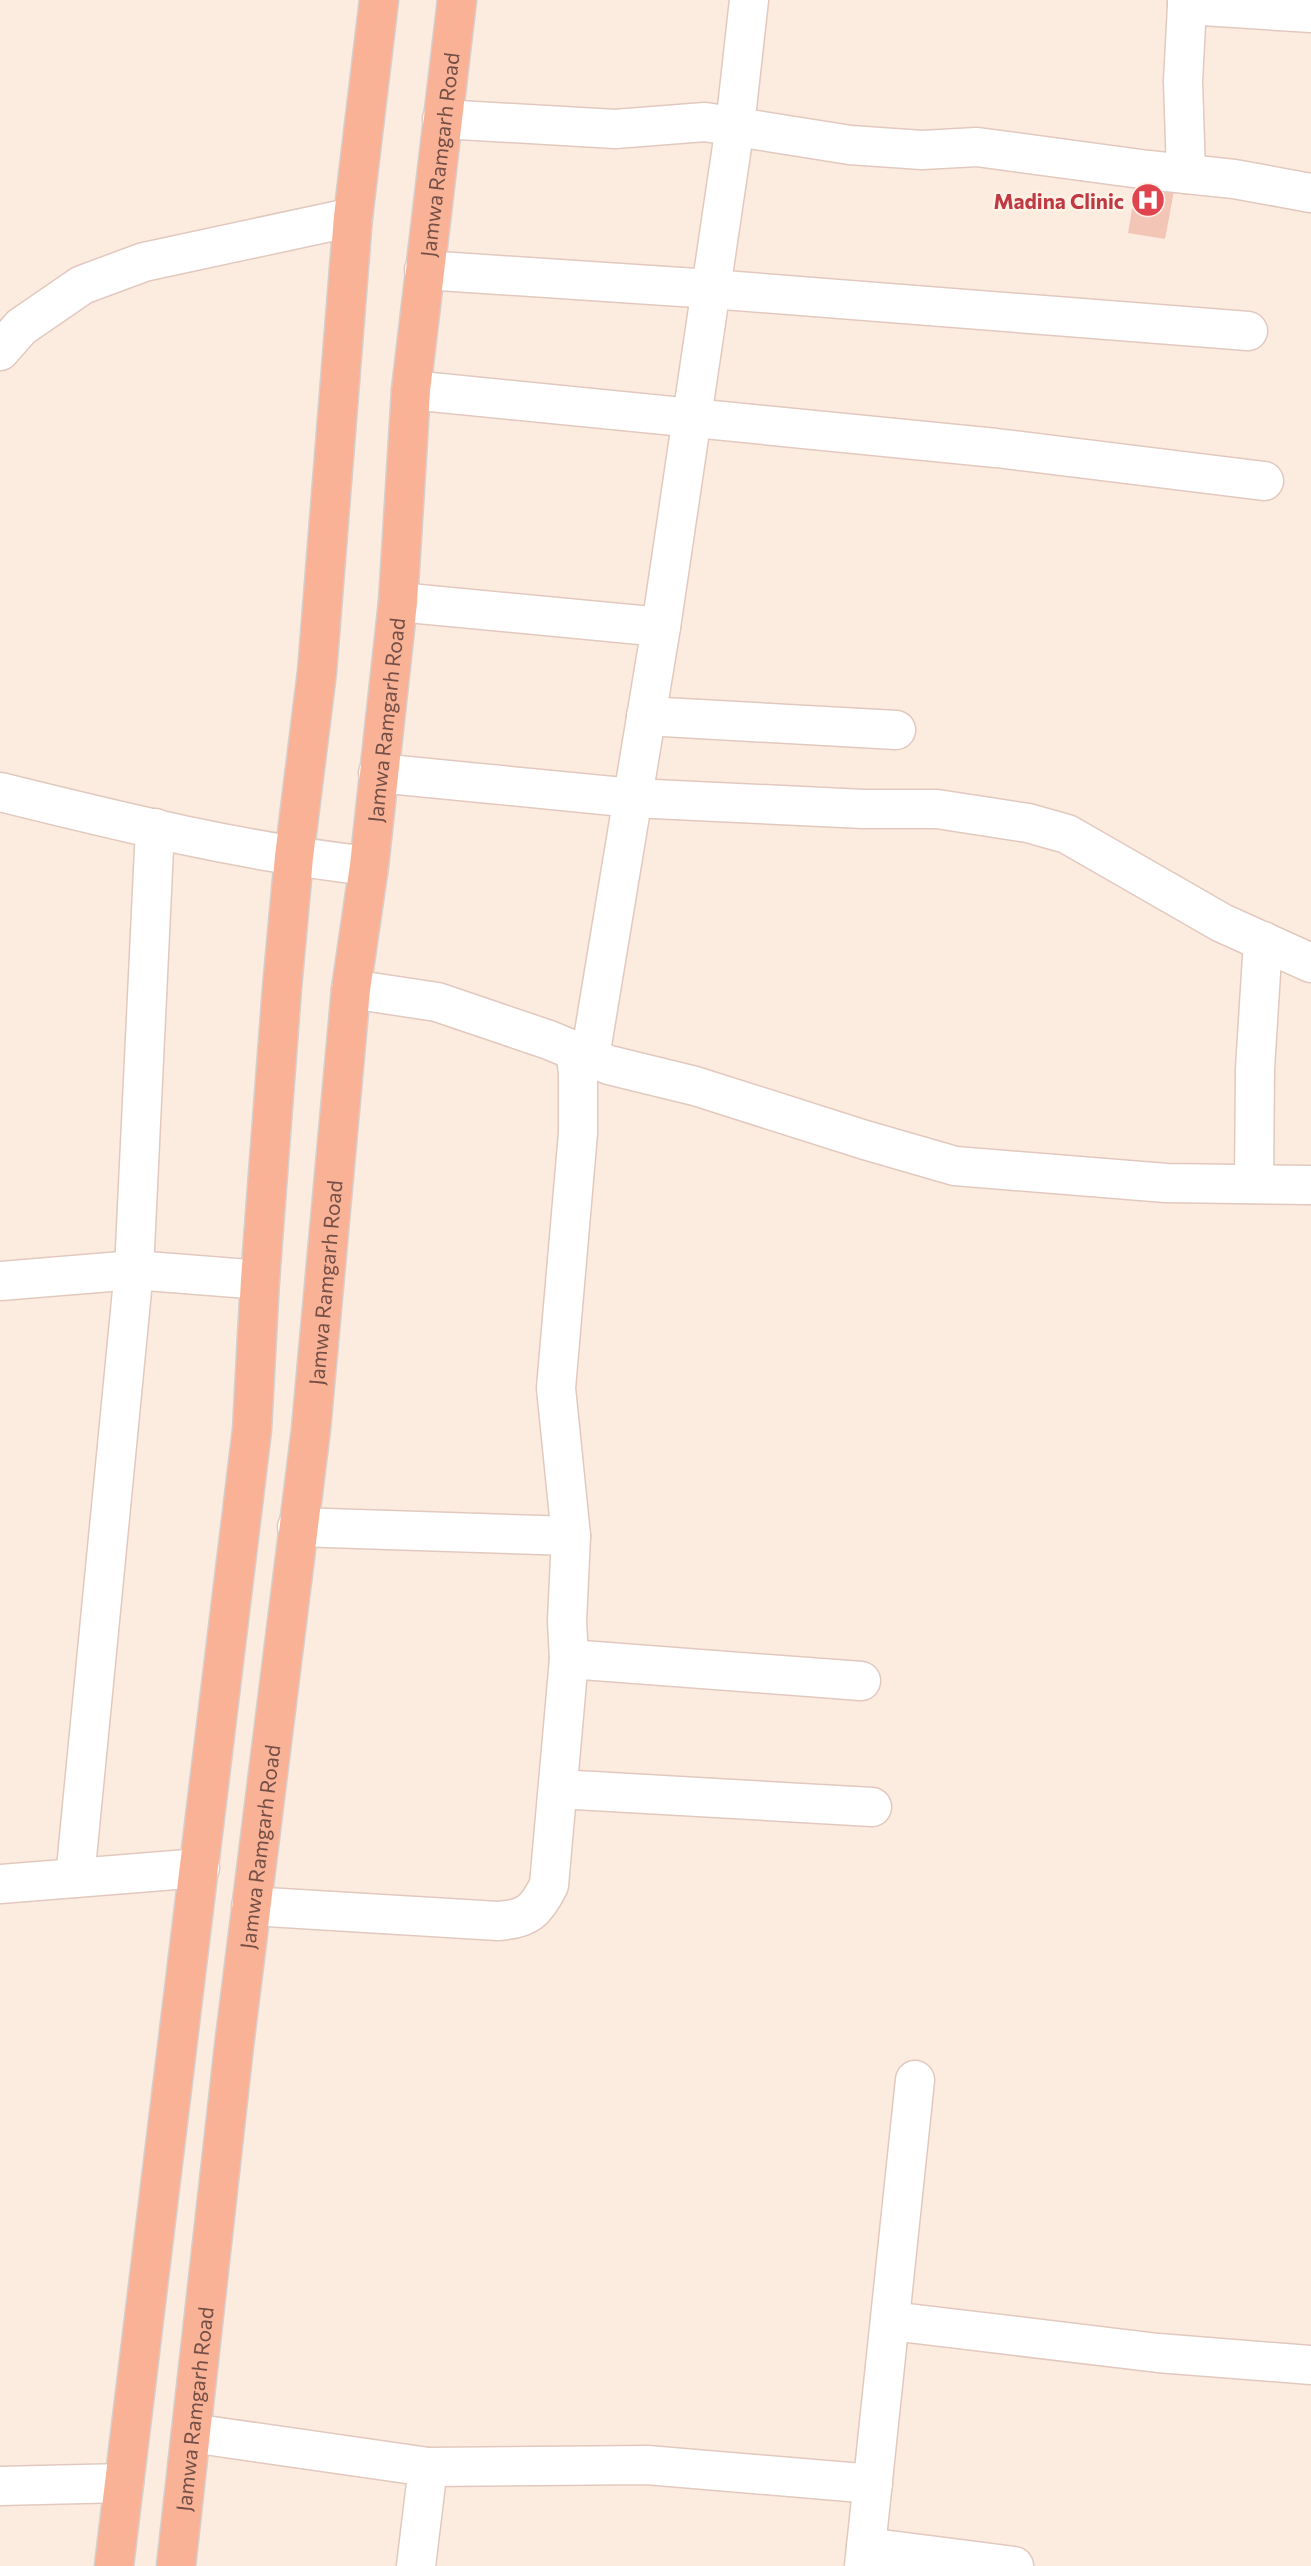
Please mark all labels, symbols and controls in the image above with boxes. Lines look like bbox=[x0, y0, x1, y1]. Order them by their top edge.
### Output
street label: Jamwa Ramgarh Road bbox=[414, 51, 463, 258]
hospital icon: Madina Clinic bbox=[1129, 181, 1167, 219]
place label: Madina Clinic bbox=[993, 188, 1124, 213]
street label: Jamwa Ramgarh Road bbox=[361, 616, 409, 824]
street label: Jamwa Ramgarh Road bbox=[303, 1179, 346, 1386]
street label: Jamwa Ramgarh Road bbox=[234, 1743, 284, 1950]
street label: Jamwa Ramgarh Road bbox=[170, 2305, 217, 2513]

